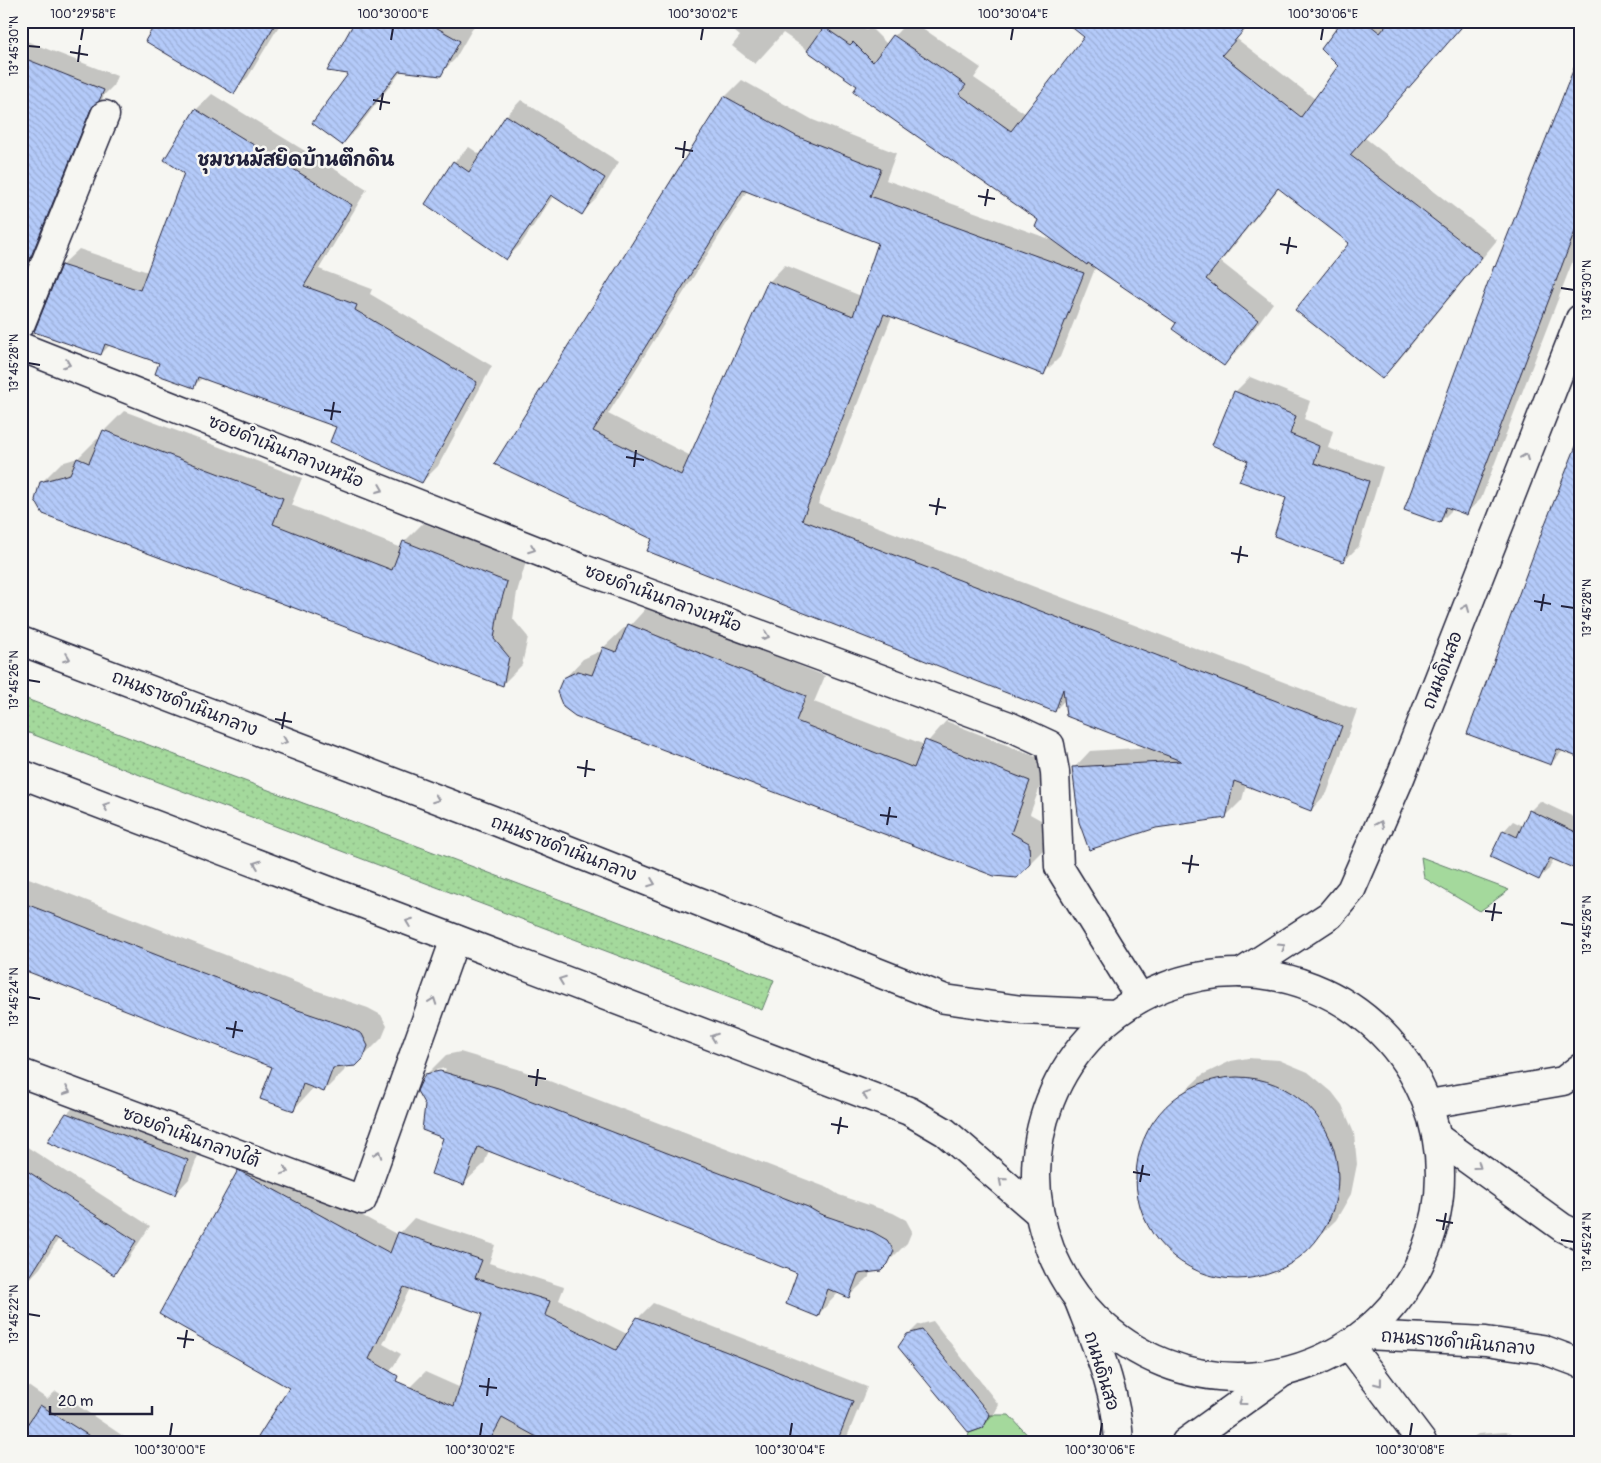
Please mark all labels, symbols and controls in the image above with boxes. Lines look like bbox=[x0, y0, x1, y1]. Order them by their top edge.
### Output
text: 100°29'58"E bbox=[50, 7, 116, 22]
text: 100°30'00"E bbox=[357, 7, 429, 22]
text: 100°30'02"E bbox=[668, 7, 738, 22]
text: 100°30'04"E bbox=[978, 7, 1048, 22]
text: 100°30'06"E bbox=[1288, 7, 1358, 22]
text: 13°45'30"N bbox=[7, 16, 22, 76]
district label: ชุมชนมัสยิดบ้านตึกดิน bbox=[197, 146, 395, 174]
text: 13°45'30"N bbox=[1580, 260, 1595, 320]
text: 13°45'28"N bbox=[7, 334, 22, 392]
one-way arrow bbox=[62, 358, 71, 369]
street label: ซอยดำเนินกลางเหนือ bbox=[204, 409, 368, 493]
one-way arrow bbox=[1519, 453, 1530, 462]
one-way arrow bbox=[375, 483, 384, 493]
one-way arrow bbox=[527, 543, 535, 553]
street label: ซอยดำเนินกลางเหนือ bbox=[581, 558, 745, 638]
text: 13°45'28"N bbox=[1580, 579, 1595, 637]
one-way arrow bbox=[1460, 604, 1470, 613]
street label: ถนนดินสอ bbox=[1417, 628, 1468, 712]
one-way arrow bbox=[761, 630, 769, 640]
text: 13°45'26"N bbox=[7, 650, 22, 710]
one-way arrow bbox=[62, 652, 71, 662]
street label: ถนนราชดำเนินกลาง bbox=[109, 664, 261, 742]
one-way arrow bbox=[279, 735, 288, 745]
one-way arrow bbox=[431, 793, 440, 803]
one-way arrow bbox=[102, 802, 110, 812]
street label: ถนนราชดำเนินกลาง bbox=[488, 809, 640, 887]
one-way arrow bbox=[1374, 820, 1385, 829]
one-way arrow bbox=[254, 860, 262, 870]
one-way arrow bbox=[648, 878, 656, 888]
text: 13°45'26"N bbox=[1580, 895, 1595, 955]
one-way arrow bbox=[405, 918, 414, 928]
one-way arrow bbox=[1277, 944, 1286, 953]
text: 13°45'24"N bbox=[7, 967, 22, 1027]
one-way arrow bbox=[559, 976, 567, 986]
one-way arrow bbox=[427, 997, 437, 1006]
one-way arrow bbox=[711, 1033, 719, 1043]
one-way arrow bbox=[62, 1085, 70, 1095]
one-way arrow bbox=[863, 1091, 871, 1101]
street label: ซอยดำเนินกลางใต้ bbox=[119, 1100, 264, 1173]
one-way arrow bbox=[372, 1150, 382, 1159]
one-way arrow bbox=[1472, 1161, 1481, 1169]
one-way arrow bbox=[280, 1165, 288, 1175]
one-way arrow bbox=[998, 1178, 1007, 1187]
text: 13°45'24"N bbox=[1580, 1212, 1595, 1272]
text: 13°45'22"N bbox=[7, 1285, 22, 1343]
street label: ถนนราชดำเนินกลาง bbox=[1380, 1323, 1536, 1361]
street label: ถนนดินสอ bbox=[1079, 1329, 1124, 1413]
one-way arrow bbox=[1373, 1377, 1382, 1387]
scale bar bbox=[50, 1383, 152, 1415]
text: 20 m bbox=[58, 1392, 93, 1411]
one-way arrow bbox=[1238, 1396, 1248, 1405]
text: 100°30'00"E bbox=[134, 1443, 206, 1458]
text: 100°30'02"E bbox=[445, 1443, 515, 1458]
text: 100°30'04"E bbox=[755, 1443, 825, 1458]
text: 100°30'06"E bbox=[1065, 1443, 1135, 1458]
text: 100°30'08"E bbox=[1376, 1443, 1444, 1458]

